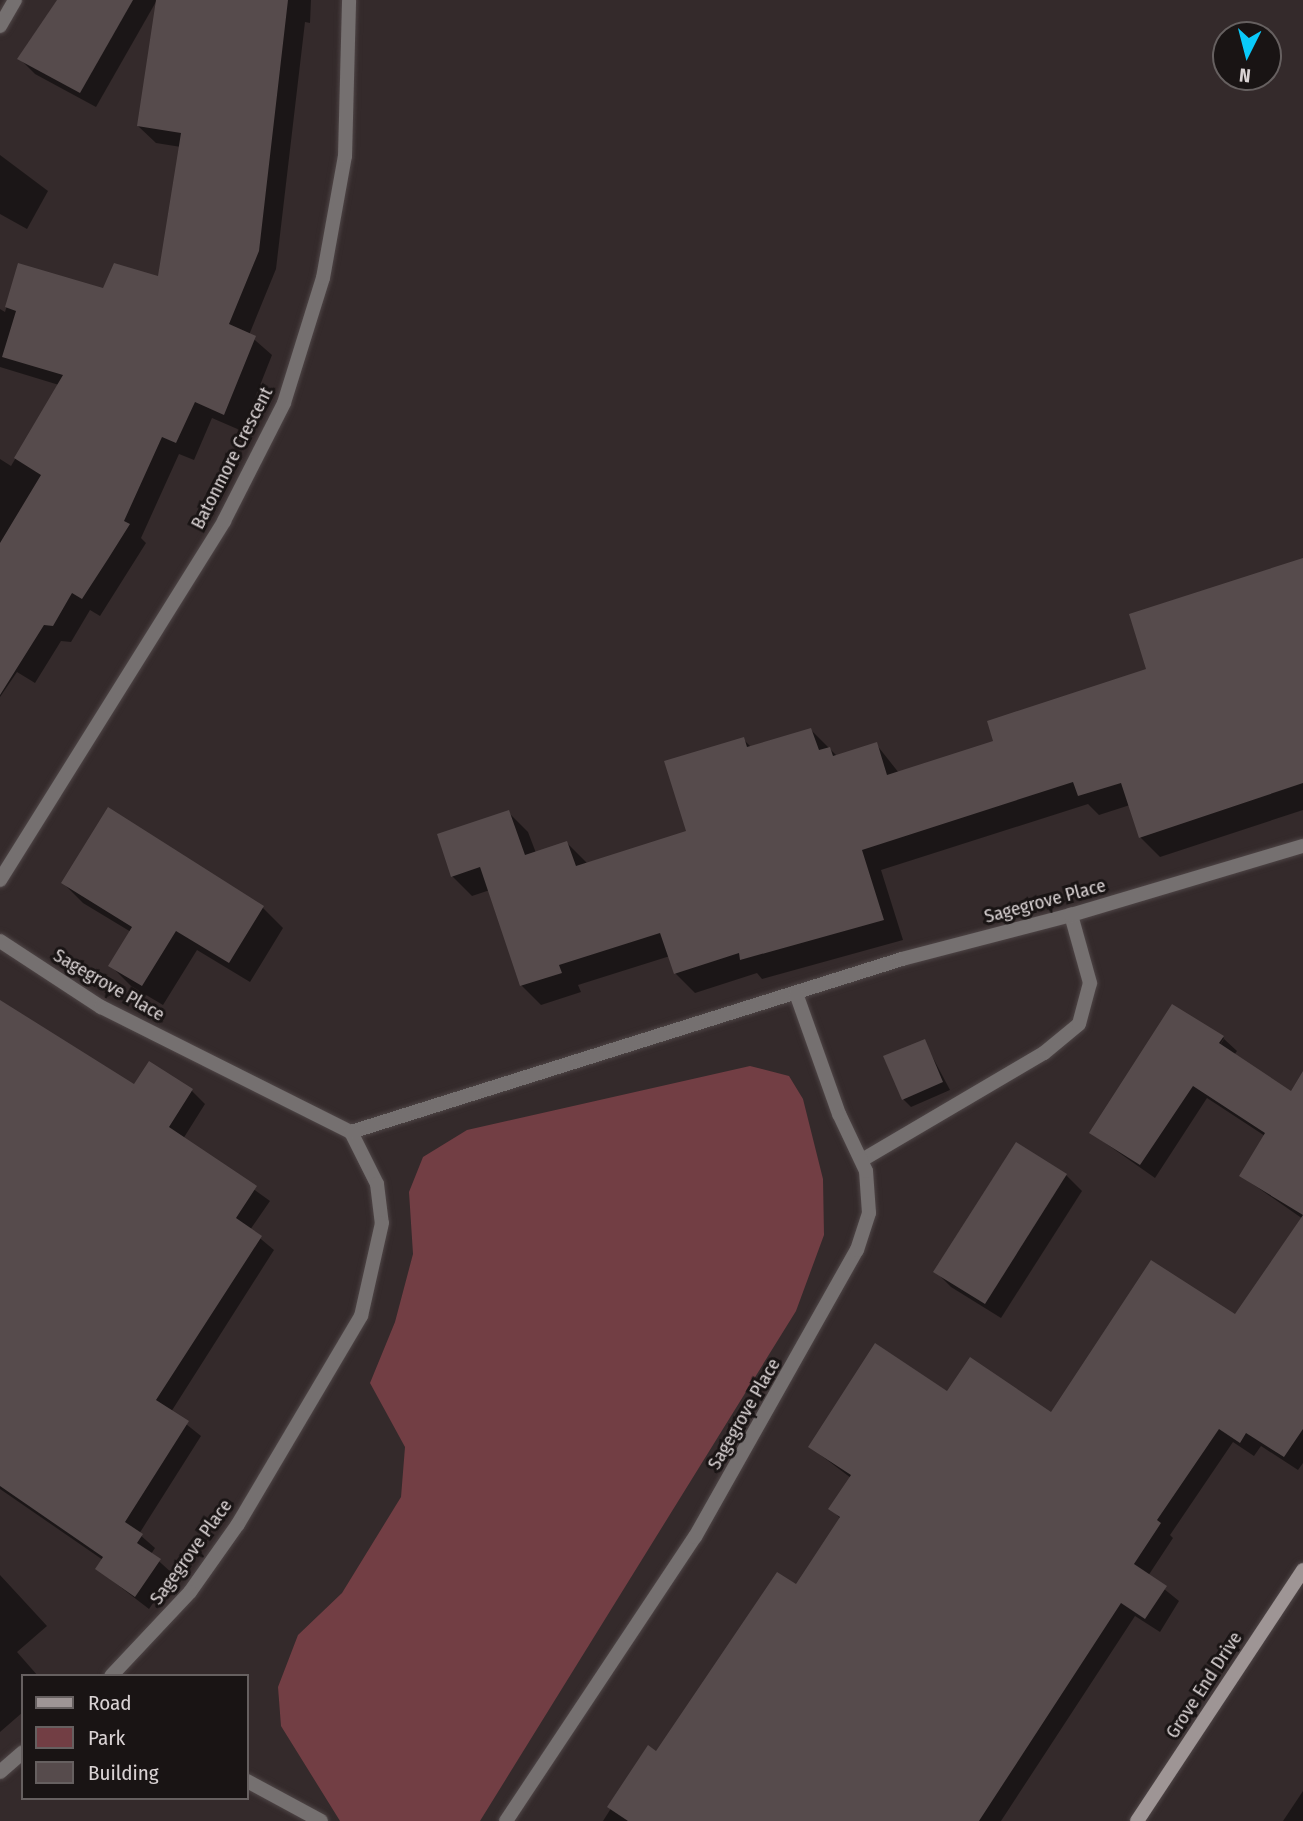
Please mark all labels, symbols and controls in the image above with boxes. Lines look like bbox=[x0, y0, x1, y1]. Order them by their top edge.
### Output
north arrow bbox=[1212, 21, 1282, 91]
text: N bbox=[1238, 63, 1252, 87]
street label: Batonmore Crescent bbox=[186, 383, 278, 533]
street label: Sagegrove Place bbox=[982, 874, 1108, 928]
street label: Sagegrove Place bbox=[49, 944, 169, 1026]
street label: Sagegrove Place bbox=[703, 1354, 785, 1474]
street label: Sagegrove Place bbox=[145, 1495, 237, 1609]
street label: Grove End Drive bbox=[1161, 1627, 1247, 1743]
legend bbox=[21, 1674, 248, 1800]
text: Road bbox=[88, 1690, 132, 1716]
text: Park bbox=[88, 1725, 125, 1751]
text: Building bbox=[88, 1760, 159, 1786]

